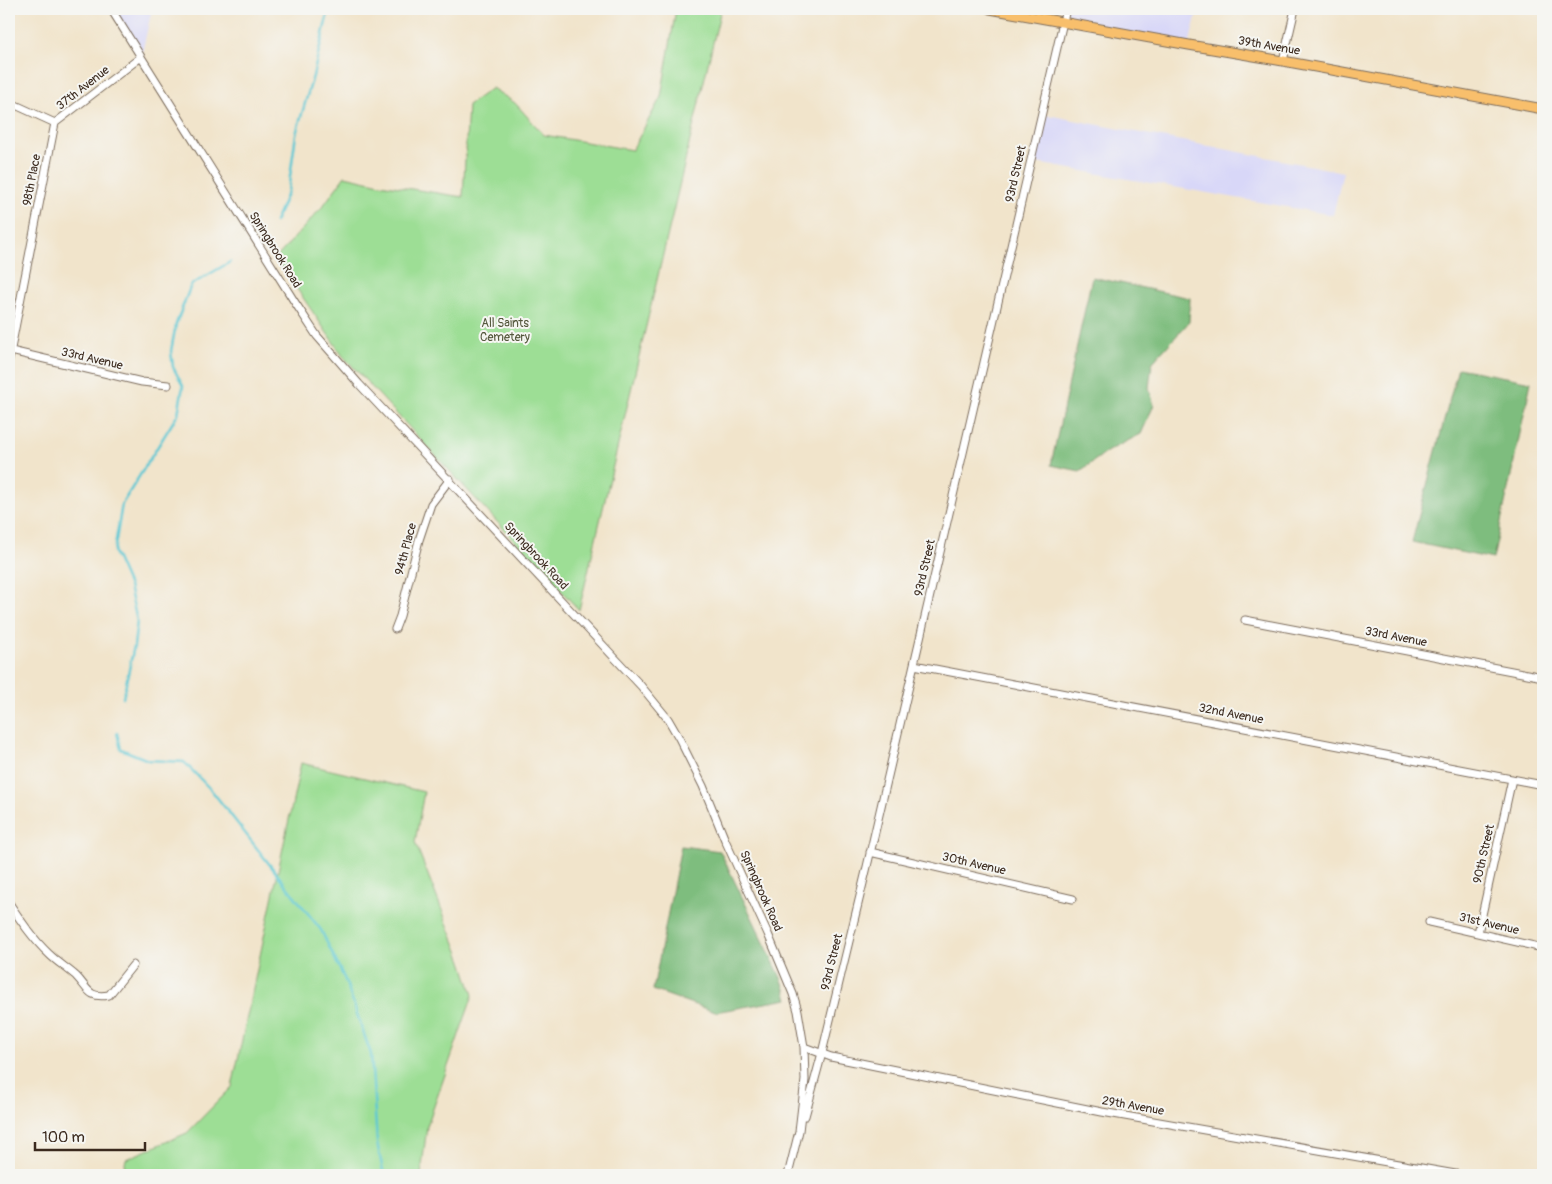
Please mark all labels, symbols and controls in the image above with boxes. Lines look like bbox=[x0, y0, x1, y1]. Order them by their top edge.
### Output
street label: 39th Avenue bbox=[1237, 33, 1301, 59]
street label: 37th Avenue bbox=[54, 63, 113, 113]
street label: 93rd Street bbox=[1002, 144, 1030, 204]
street label: 98th Place bbox=[20, 153, 44, 207]
street label: Springbrook Road bbox=[246, 209, 304, 291]
park label: All Saints Cemetery bbox=[480, 316, 530, 345]
street label: 33rd Avenue bbox=[60, 345, 124, 373]
street label: Springbrook Road bbox=[501, 519, 571, 593]
street label: 94th Place bbox=[392, 521, 420, 577]
street label: 93rd Street bbox=[911, 538, 939, 598]
street label: 33rd Avenue bbox=[1364, 624, 1428, 650]
street label: 32nd Avenue bbox=[1197, 700, 1265, 728]
street label: 90th Street bbox=[1470, 823, 1498, 885]
street label: Springbrook Road bbox=[736, 848, 786, 934]
street label: 30th Avenue bbox=[941, 849, 1007, 879]
street label: 31st Avenue bbox=[1458, 910, 1521, 938]
street label: 93rd Street bbox=[818, 932, 846, 992]
street label: 29th Avenue bbox=[1101, 1093, 1165, 1119]
scale bar bbox=[35, 1119, 145, 1151]
text: 100 m bbox=[42, 1128, 85, 1147]

